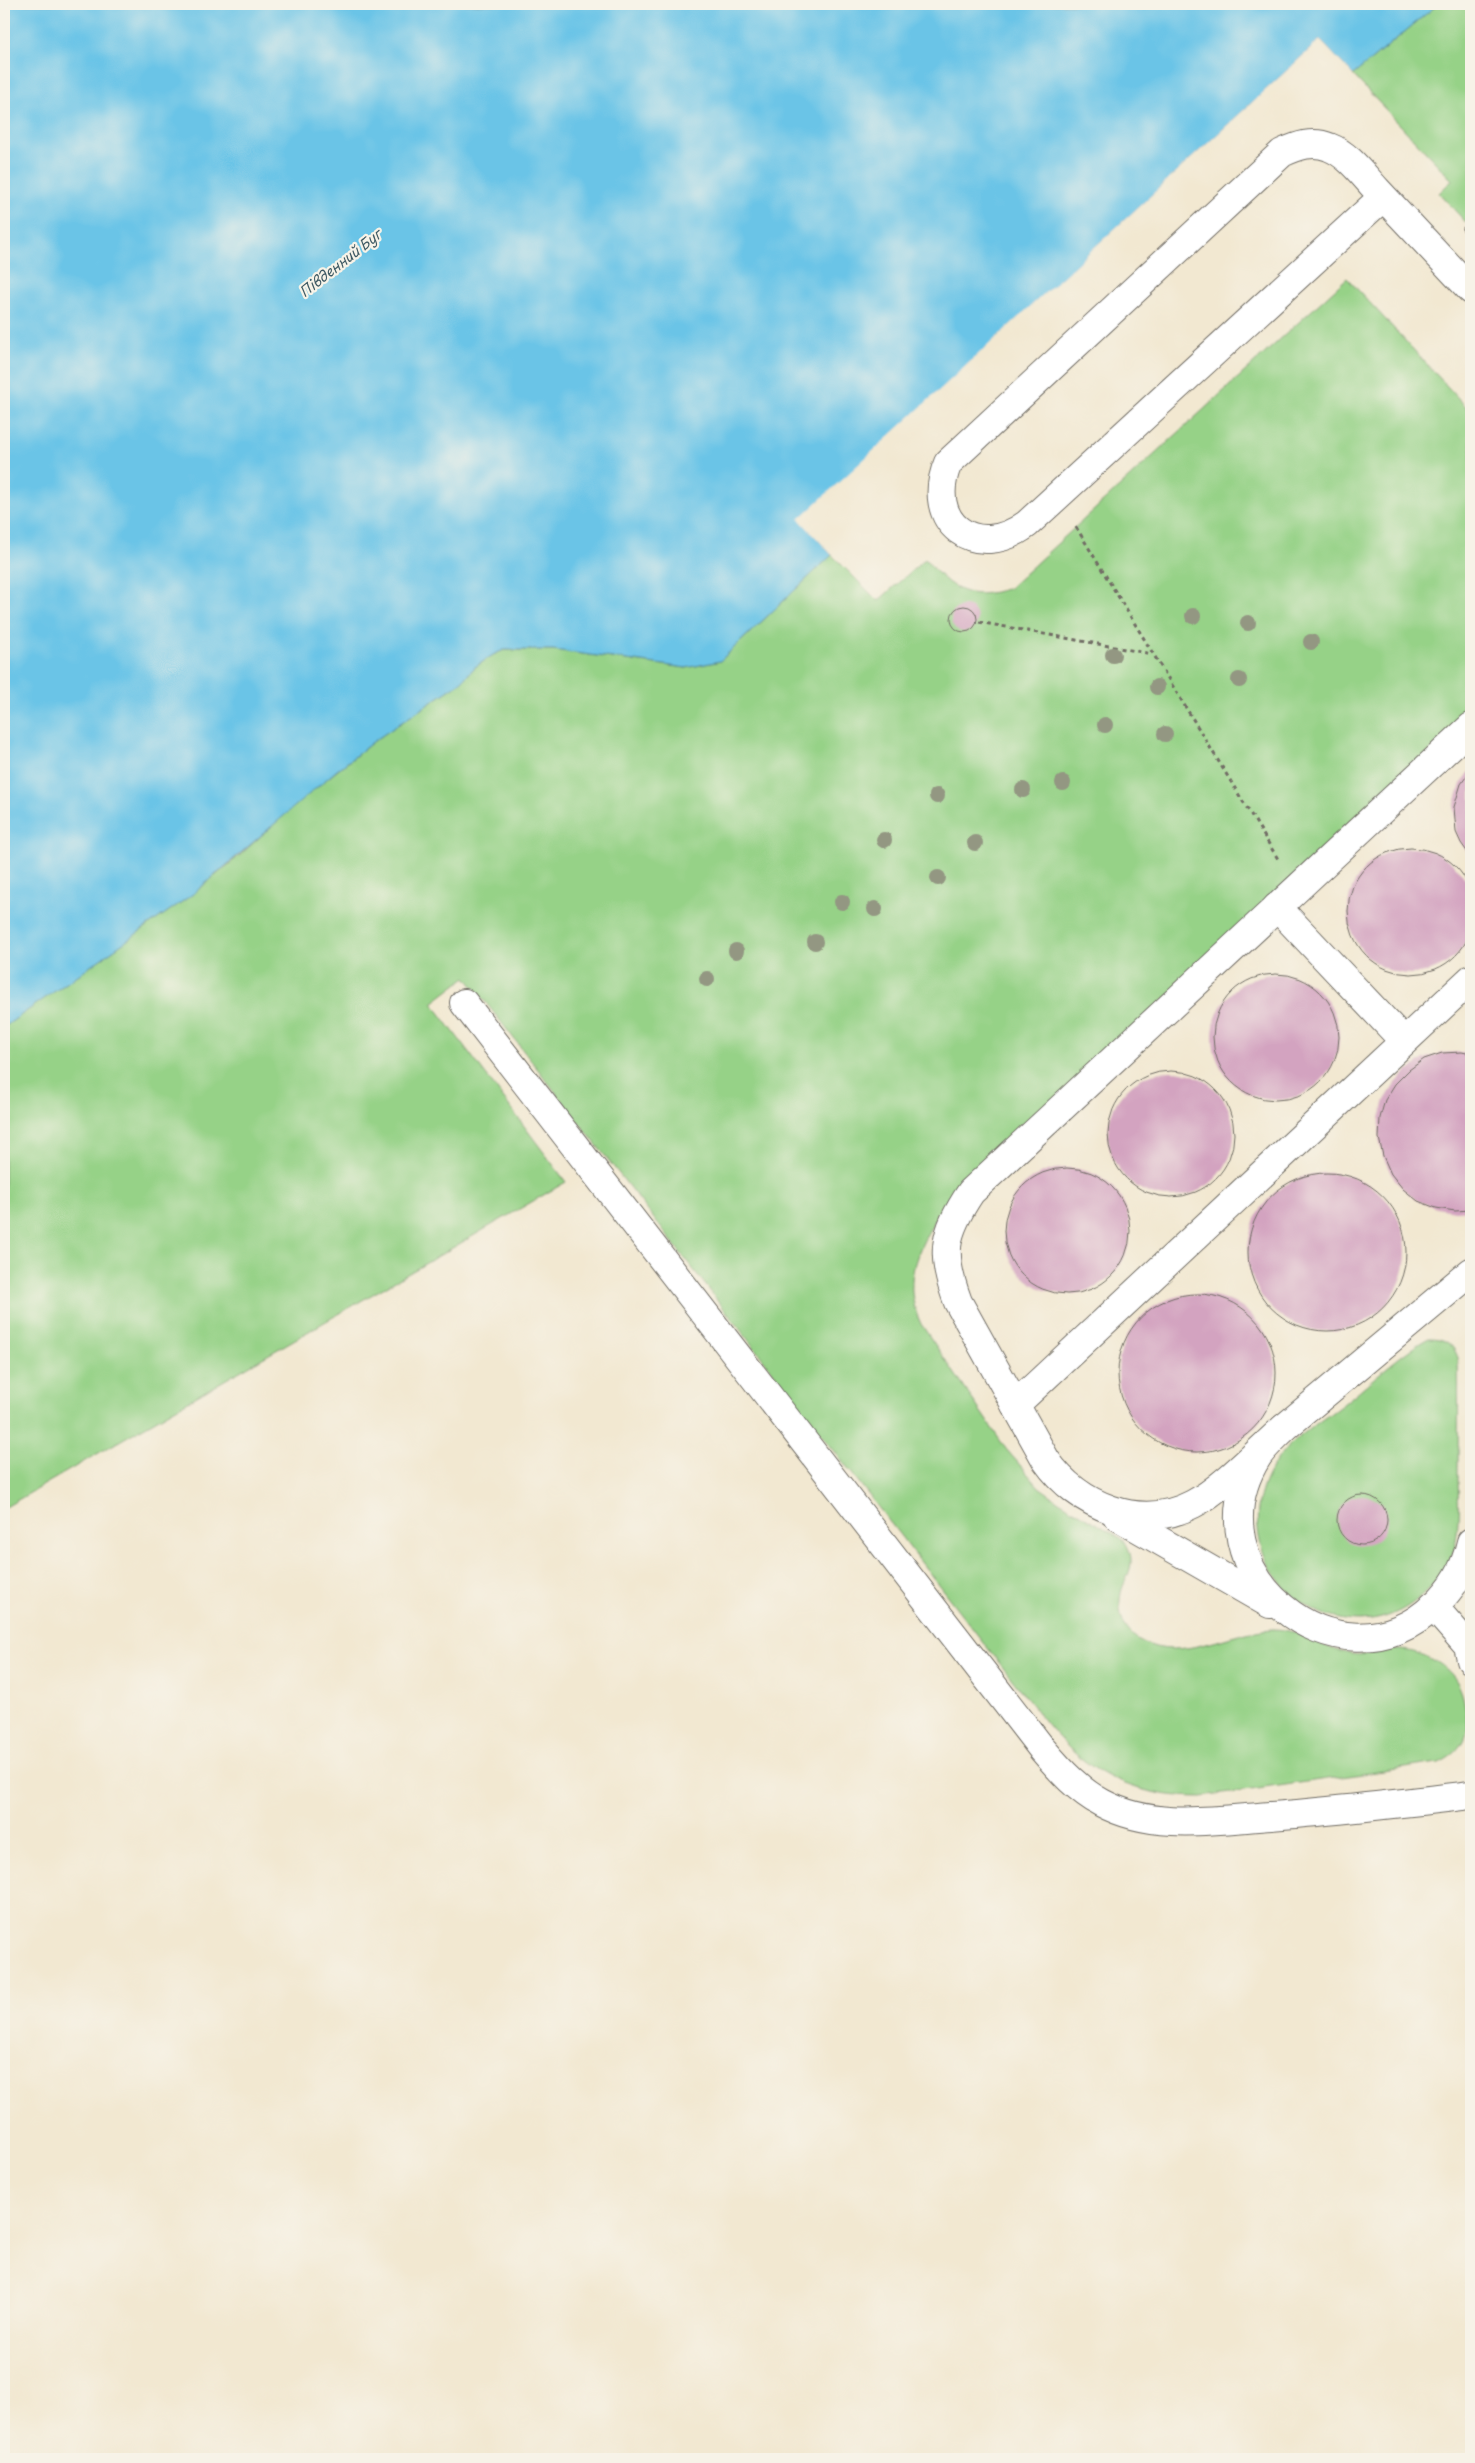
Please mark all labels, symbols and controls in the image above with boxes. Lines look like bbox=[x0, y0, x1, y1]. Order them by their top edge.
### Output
water label: Південний Буг bbox=[295, 222, 388, 302]

